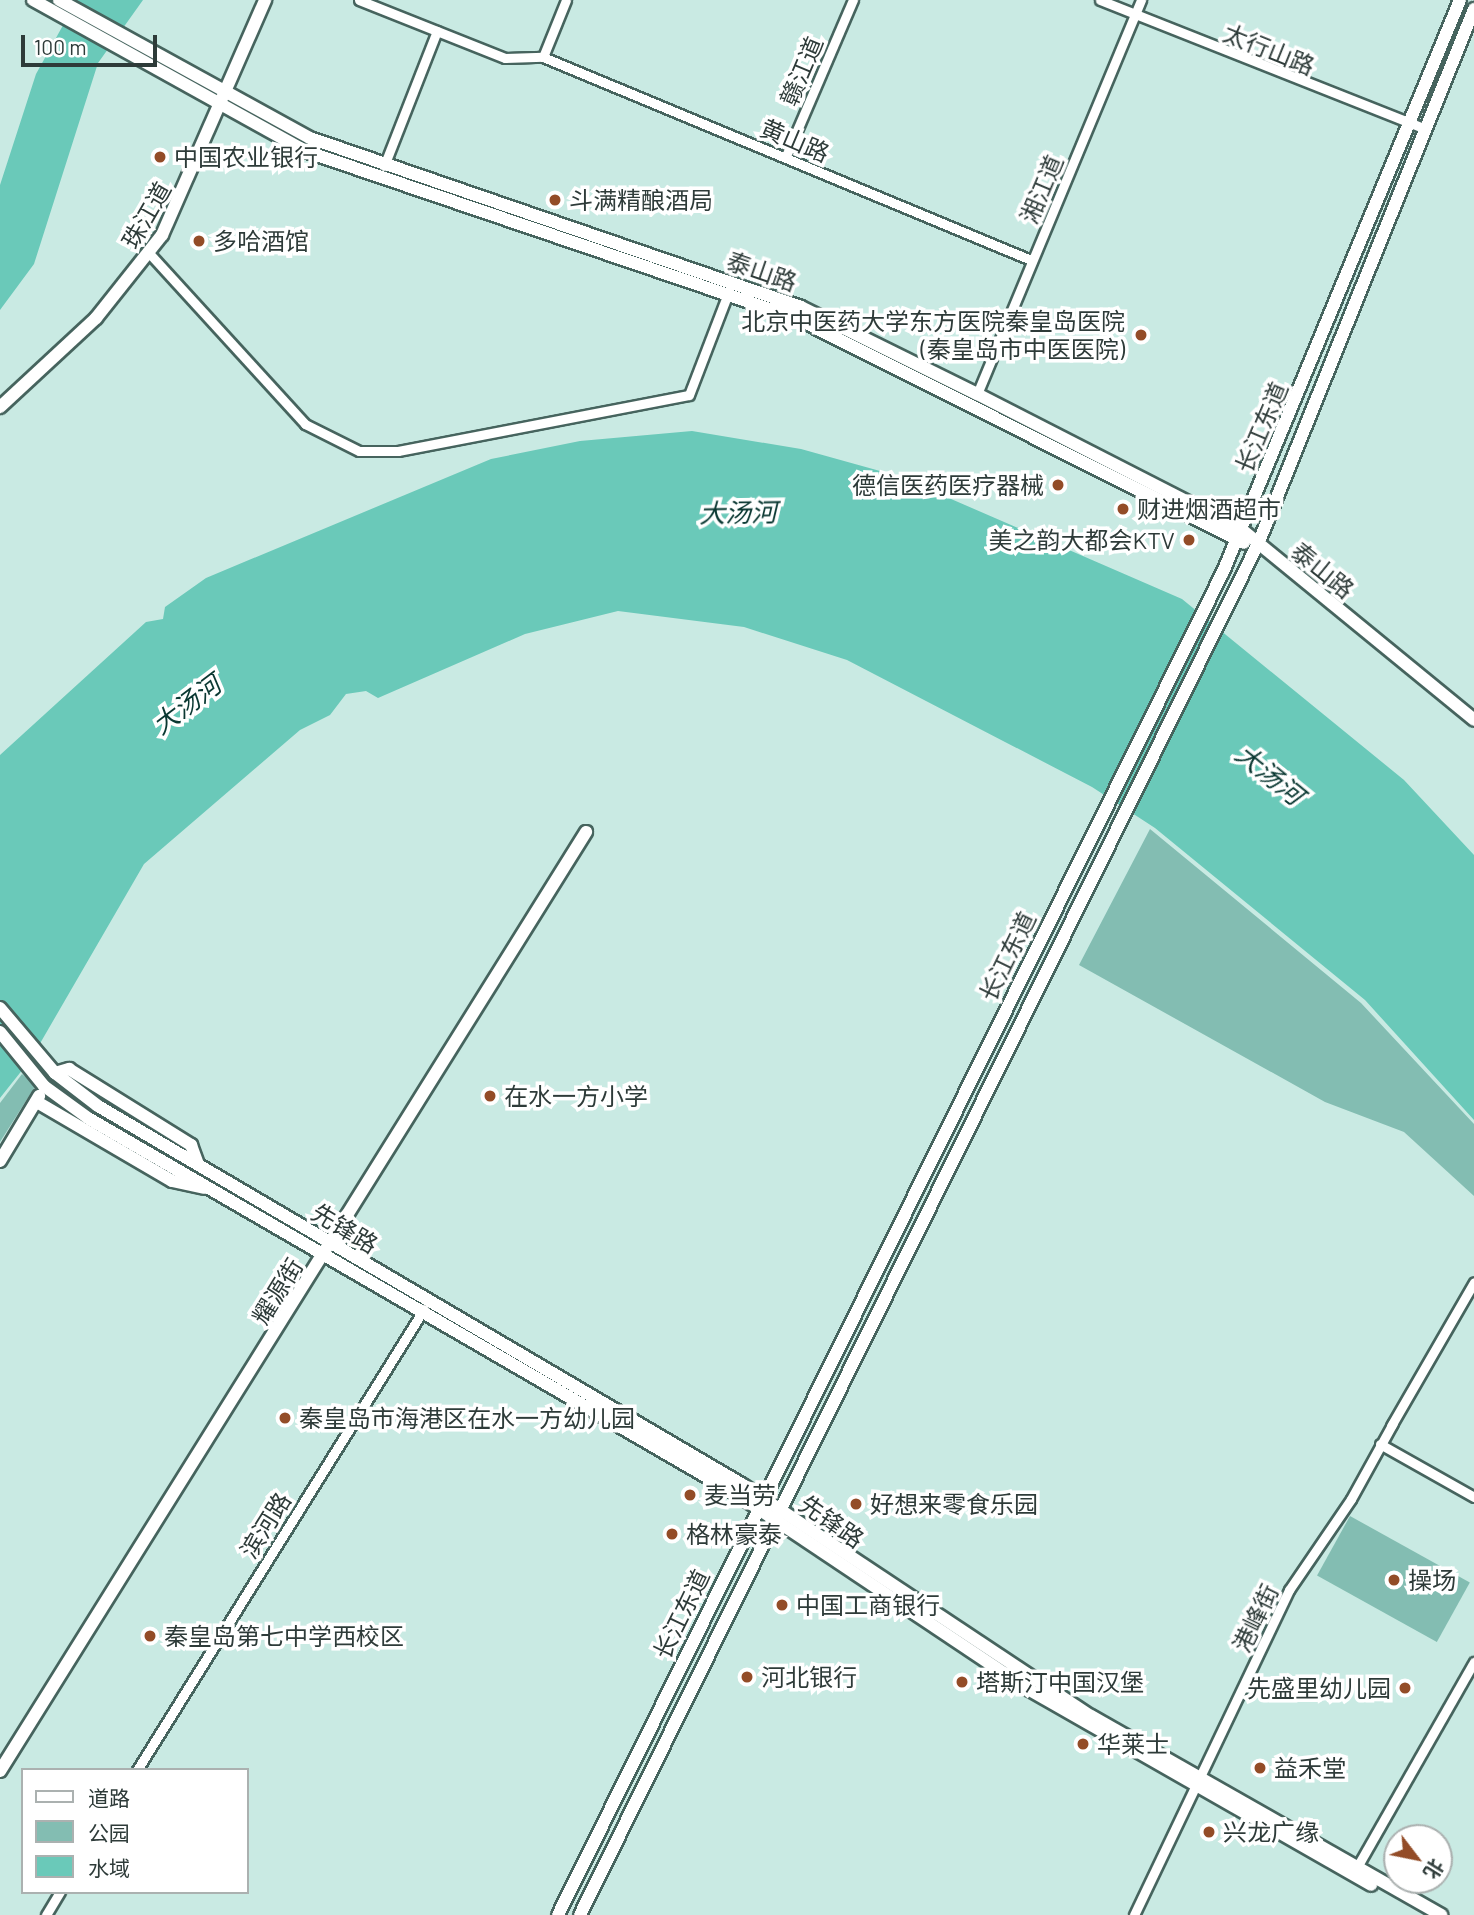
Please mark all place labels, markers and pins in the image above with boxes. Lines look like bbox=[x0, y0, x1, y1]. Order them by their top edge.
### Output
place label: 中国农业银行 bbox=[174, 143, 318, 171]
marker: 中国农业银行 bbox=[152, 149, 168, 165]
place label: 斗满精酿酒局 bbox=[569, 186, 713, 214]
marker: 斗满精酿酒局 bbox=[547, 192, 563, 208]
place label: 多哈酒馆 bbox=[213, 227, 309, 255]
marker: 多哈酒馆 bbox=[191, 233, 207, 249]
place label: 北京中医药大学东方医院秦皇岛医院 (秦皇岛市中医医院) bbox=[741, 307, 1125, 363]
marker: 北京中医药大学东方医院秦皇岛医院 (秦皇岛市中医医院) bbox=[1131, 325, 1151, 345]
place label: 德信医药医疗器械 bbox=[852, 471, 1044, 499]
marker: 德信医药医疗器械 bbox=[1050, 477, 1066, 493]
place label: 财进烟酒超市 bbox=[1137, 495, 1281, 523]
marker: 财进烟酒超市 bbox=[1115, 501, 1131, 517]
place label: 美之韵大都会KTV bbox=[989, 526, 1175, 554]
marker: 美之韵大都会KTV bbox=[1181, 532, 1197, 548]
place label: 在水一方小学 bbox=[504, 1082, 648, 1110]
marker: 在水一方小学 bbox=[482, 1088, 498, 1104]
place label: 秦皇岛市海港区在水一方幼儿园 bbox=[299, 1404, 635, 1432]
marker: 秦皇岛市海港区在水一方幼儿园 bbox=[277, 1410, 293, 1426]
place label: 麦当劳 bbox=[704, 1481, 776, 1509]
marker: 麦当劳 bbox=[682, 1487, 698, 1503]
place label: 好想来零食乐园 bbox=[870, 1490, 1038, 1518]
marker: 好想来零食乐园 bbox=[848, 1496, 864, 1512]
place label: 格林豪泰 bbox=[686, 1520, 782, 1548]
marker: 格林豪泰 bbox=[664, 1526, 680, 1542]
place label: 操场 bbox=[1408, 1566, 1456, 1594]
marker: 操场 bbox=[1386, 1572, 1402, 1588]
place label: 中国工商银行 bbox=[796, 1591, 940, 1619]
marker: 中国工商银行 bbox=[774, 1597, 790, 1613]
place label: 秦皇岛第七中学西校区 bbox=[164, 1622, 404, 1650]
marker: 秦皇岛第七中学西校区 bbox=[142, 1628, 158, 1644]
place label: 河北银行 bbox=[761, 1663, 857, 1691]
place label: 塔斯汀中国汉堡 bbox=[976, 1668, 1144, 1696]
marker: 河北银行 bbox=[739, 1669, 755, 1685]
marker: 塔斯汀中国汉堡 bbox=[954, 1674, 970, 1690]
place label: 先盛里幼儿园 bbox=[1247, 1674, 1391, 1702]
marker: 先盛里幼儿园 bbox=[1397, 1680, 1413, 1696]
place label: 华莱士 bbox=[1097, 1730, 1169, 1758]
marker: 华莱士 bbox=[1075, 1736, 1091, 1752]
place label: 益禾堂 bbox=[1274, 1754, 1346, 1782]
marker: 益禾堂 bbox=[1252, 1760, 1268, 1776]
place label: 兴龙广缘 bbox=[1223, 1818, 1319, 1846]
marker: 兴龙广缘 bbox=[1201, 1824, 1217, 1840]

